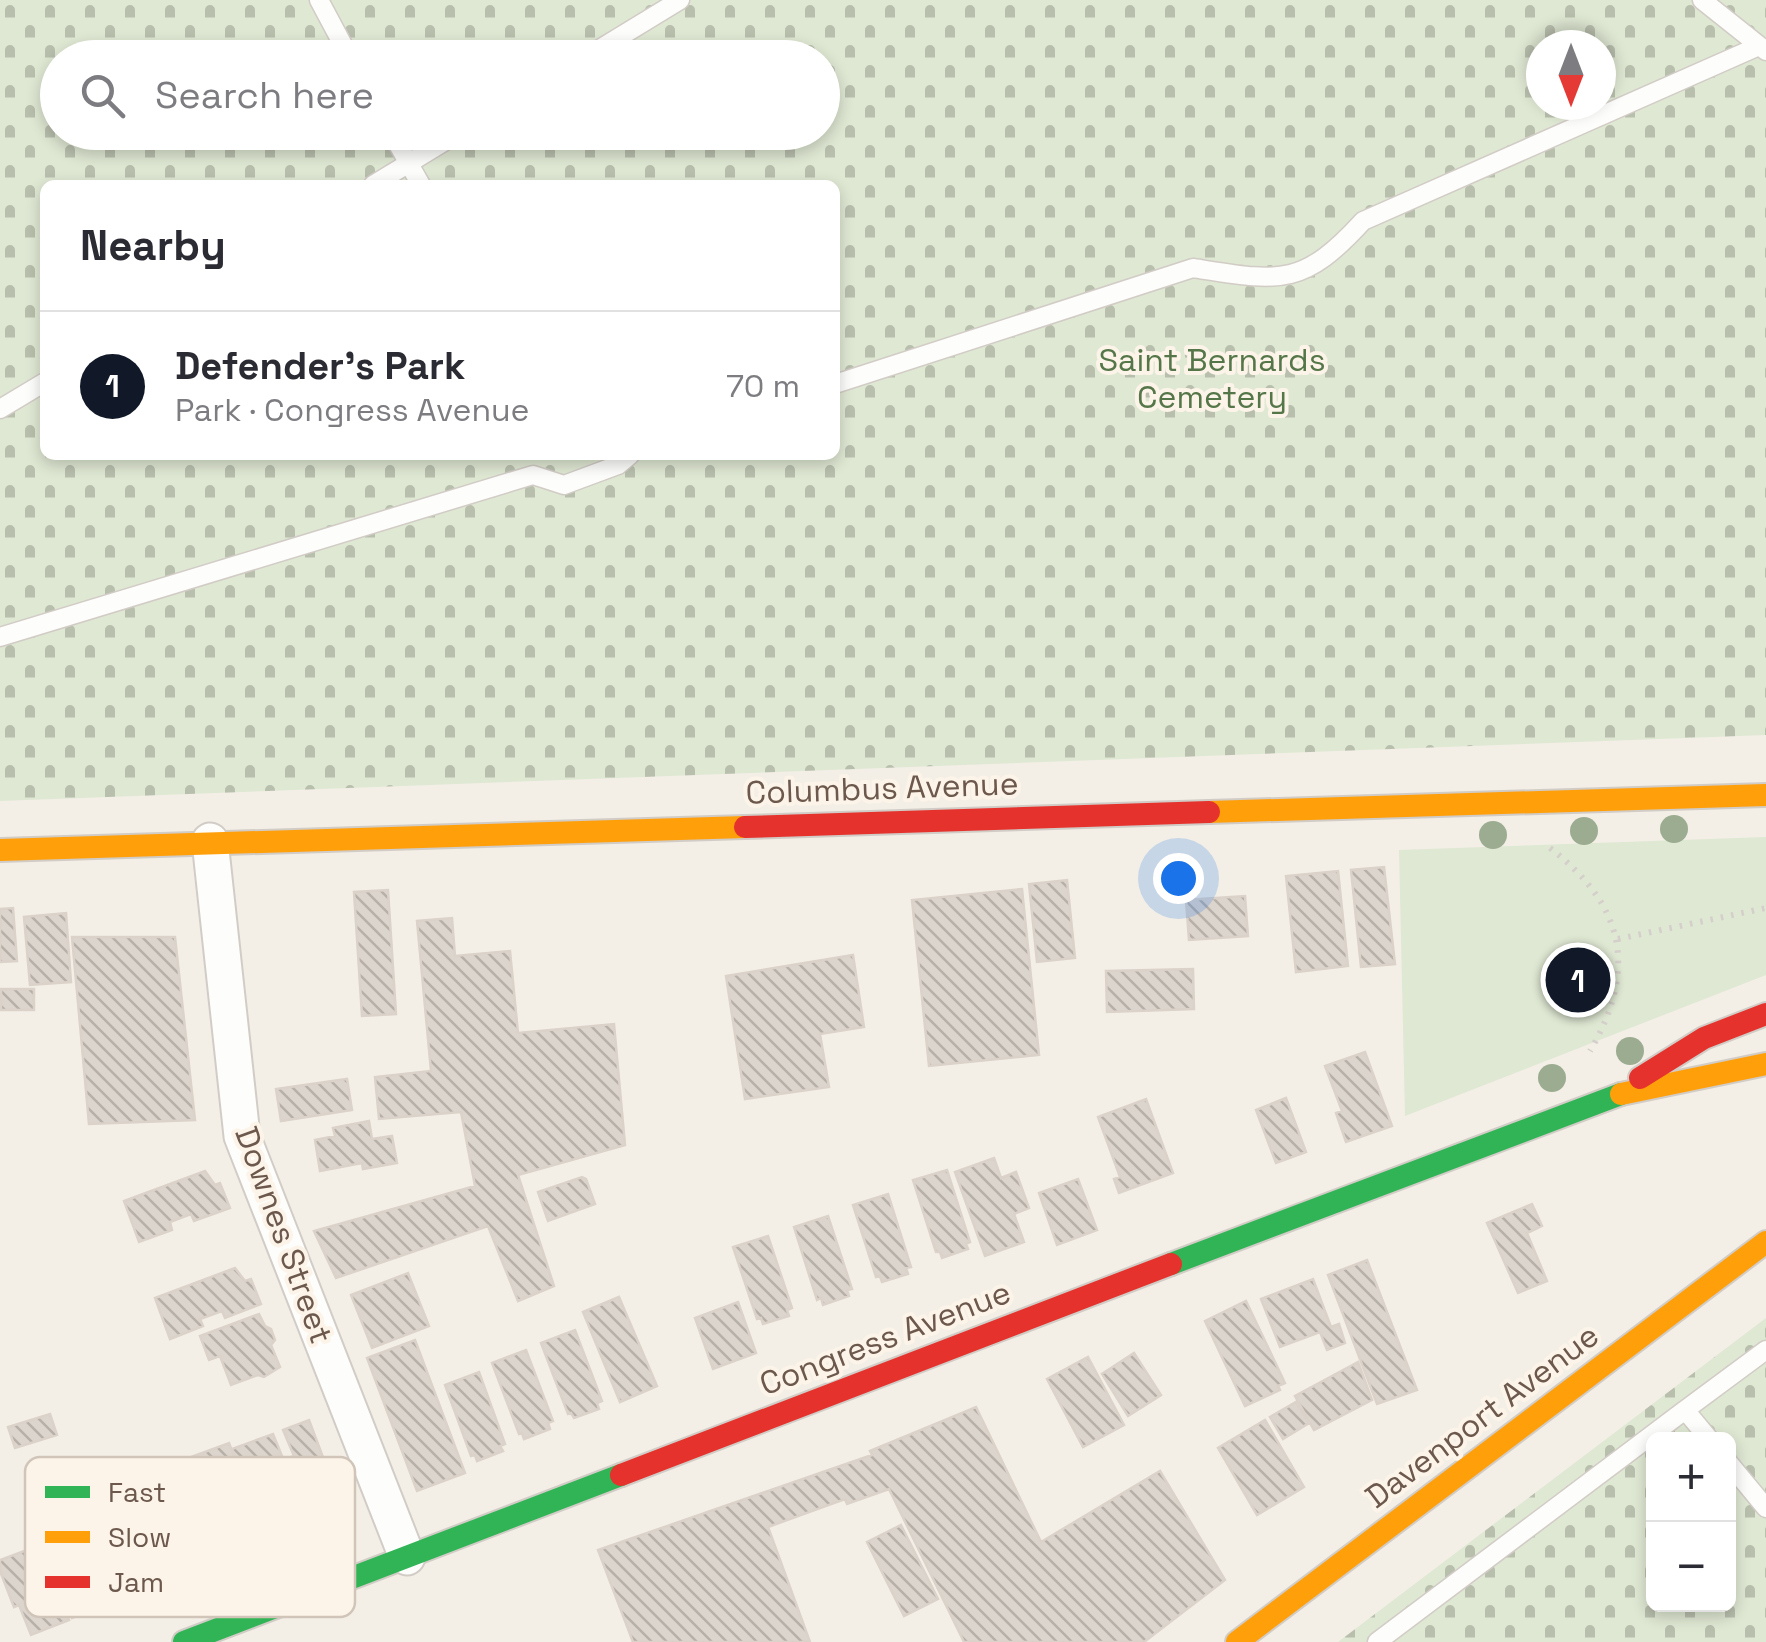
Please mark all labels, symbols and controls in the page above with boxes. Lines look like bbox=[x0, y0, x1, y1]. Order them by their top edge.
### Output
north arrow bbox=[1526, 30, 1616, 120]
search box bbox=[40, 40, 840, 150]
icon: search bbox=[75, 68, 130, 123]
text: Search here bbox=[155, 71, 374, 119]
text: Nearby bbox=[80, 219, 226, 272]
park label: Saint Bernards Cemetery bbox=[1098, 340, 1326, 417]
text: Defender's Park bbox=[175, 342, 466, 390]
text: 1 bbox=[105, 366, 120, 406]
text: 70 m bbox=[726, 366, 800, 406]
text: Park · Congress Avenue bbox=[175, 390, 529, 430]
street label: Columbus Avenue bbox=[745, 763, 1019, 813]
your location bbox=[1153, 853, 1204, 904]
pin: 1 bbox=[1546, 942, 1610, 1018]
street label: Downes Street bbox=[226, 1121, 342, 1349]
street label: Congress Avenue bbox=[754, 1272, 1016, 1404]
street label: Davenport Avenue bbox=[1357, 1315, 1607, 1517]
map controls bbox=[1646, 1432, 1736, 1612]
button: + bbox=[1646, 1432, 1736, 1522]
legend bbox=[25, 1457, 355, 1617]
text: Fast bbox=[108, 1474, 166, 1510]
text: Slow bbox=[108, 1519, 171, 1555]
button: − bbox=[1646, 1522, 1736, 1612]
text: Jam bbox=[108, 1564, 164, 1600]

